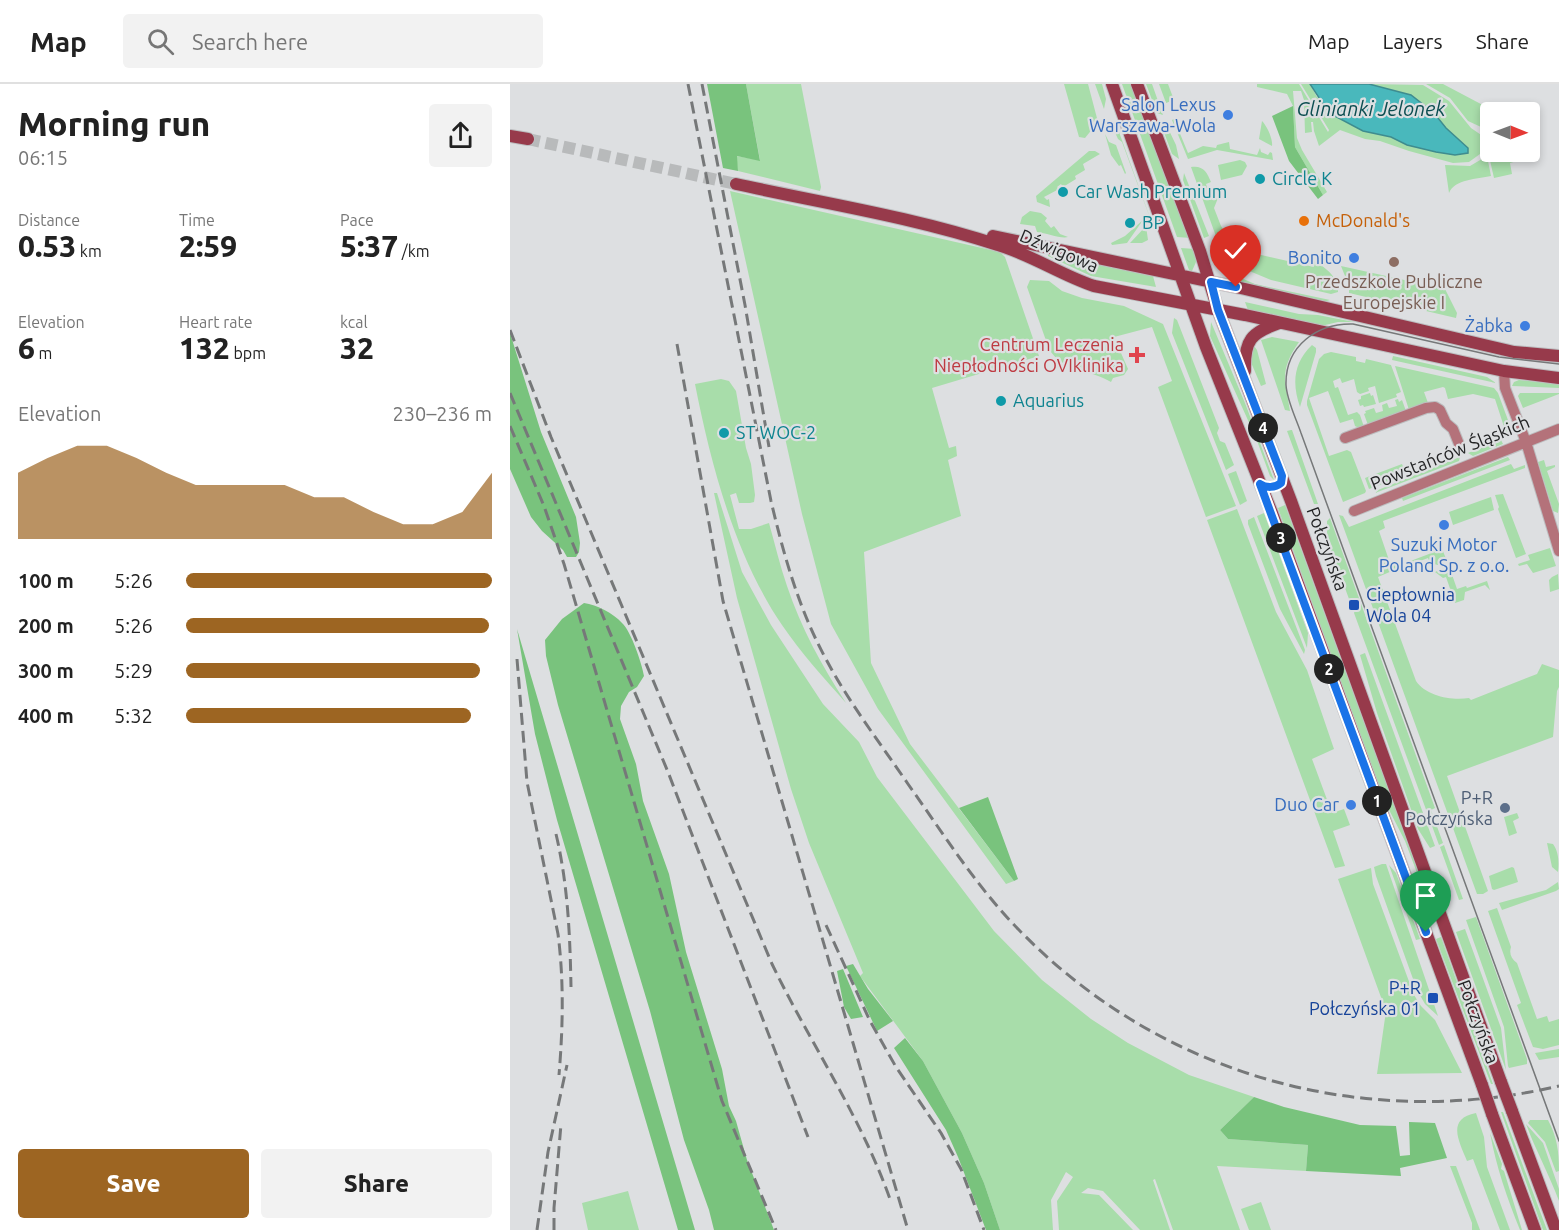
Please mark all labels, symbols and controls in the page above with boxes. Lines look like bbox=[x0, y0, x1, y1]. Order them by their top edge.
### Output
search box bbox=[123, 14, 543, 68]
icon: search bbox=[144, 25, 177, 58]
text: Map bbox=[30, 26, 87, 57]
text: Search here bbox=[192, 29, 308, 54]
text: Map bbox=[1308, 29, 1349, 53]
text: Layers bbox=[1382, 29, 1443, 53]
text: Share bbox=[1476, 29, 1529, 53]
place label: Salon Lexus Warszawa-Wola bbox=[1089, 94, 1216, 135]
water label: Glinianki Jelonek bbox=[1296, 97, 1446, 120]
north arrow bbox=[1480, 102, 1540, 162]
map controls bbox=[1480, 102, 1540, 162]
button: share bbox=[429, 104, 492, 167]
text: Morning run bbox=[18, 105, 210, 142]
marker: Salon Lexus Warszawa-Wola bbox=[1221, 108, 1235, 122]
text: 06:15 bbox=[18, 146, 68, 169]
place label: Circle K bbox=[1272, 168, 1332, 188]
marker: Circle K bbox=[1253, 172, 1267, 186]
place label: Car Wash Premium bbox=[1075, 181, 1227, 201]
marker: Car Wash Premium bbox=[1056, 185, 1070, 199]
place label: McDonald's bbox=[1316, 210, 1410, 230]
text: Distance bbox=[18, 211, 80, 229]
text: Time bbox=[179, 211, 215, 229]
text: Pace bbox=[340, 211, 374, 229]
place label: BP bbox=[1142, 212, 1164, 232]
marker: McDonald's bbox=[1297, 214, 1311, 228]
marker: BP bbox=[1123, 216, 1137, 230]
street label: Dźwigowa bbox=[1017, 225, 1102, 276]
pin bbox=[1210, 225, 1261, 287]
text: 0.53 bbox=[18, 229, 76, 263]
text: 2:59 bbox=[179, 229, 237, 263]
text: 5:37 bbox=[340, 229, 398, 263]
icon: check bbox=[1219, 234, 1252, 267]
text: km bbox=[76, 242, 102, 260]
text: /km bbox=[398, 242, 430, 260]
place label: Bonito bbox=[1288, 247, 1342, 267]
marker: Bonito bbox=[1347, 251, 1361, 265]
marker: Przedszkole Publiczne Europejskie I bbox=[1387, 255, 1401, 269]
place label: Przedszkole Publiczne Europejskie I bbox=[1305, 271, 1483, 312]
text: Elevation bbox=[18, 313, 85, 331]
text: Heart rate bbox=[179, 313, 253, 331]
text: kcal bbox=[340, 313, 368, 331]
place label: Żabka bbox=[1465, 315, 1513, 335]
marker: Żabka bbox=[1518, 319, 1532, 333]
text: 6 bbox=[18, 331, 35, 365]
text: 132 bbox=[179, 331, 230, 365]
text: 32 bbox=[340, 331, 374, 365]
place label: Centrum Leczenia Niepłodności OVIklinika bbox=[934, 334, 1124, 375]
text: m bbox=[35, 344, 52, 362]
text: bpm bbox=[230, 344, 266, 362]
marker: Centrum Leczenia Niepłodności OVIklinika bbox=[1128, 346, 1146, 364]
place label: Aquarius bbox=[1013, 390, 1084, 410]
marker: Aquarius bbox=[994, 394, 1008, 408]
text: Elevation bbox=[18, 402, 101, 425]
text: 230–236 m bbox=[393, 402, 492, 425]
street label: Powstańców Śląskich bbox=[1367, 410, 1532, 493]
pin: 4 bbox=[1248, 413, 1278, 443]
text: 4 bbox=[1258, 419, 1268, 437]
place label: ST WOC-2 bbox=[736, 422, 816, 442]
marker: ST WOC-2 bbox=[717, 426, 731, 440]
street label: Połczyńska bbox=[1304, 504, 1352, 593]
marker: Suzuki Motor Poland Sp. z o.o. bbox=[1437, 518, 1451, 532]
pin: 3 bbox=[1266, 523, 1296, 553]
text: 3 bbox=[1276, 529, 1286, 547]
place label: Suzuki Motor Poland Sp. z o.o. bbox=[1379, 534, 1509, 575]
text: 100 m bbox=[18, 569, 74, 592]
text: 5:26 bbox=[114, 569, 153, 592]
place label: Ciepłownia Wola 04 bbox=[1366, 584, 1455, 625]
marker: Ciepłownia Wola 04 bbox=[1347, 598, 1361, 612]
text: 200 m bbox=[18, 614, 74, 637]
text: 5:26 bbox=[114, 614, 153, 637]
pin: 2 bbox=[1314, 654, 1344, 684]
text: 300 m bbox=[18, 659, 74, 682]
text: 5:29 bbox=[114, 659, 153, 682]
text: 2 bbox=[1324, 660, 1334, 678]
text: 400 m bbox=[18, 704, 74, 727]
text: 5:32 bbox=[114, 704, 153, 727]
pin: 1 bbox=[1362, 786, 1392, 816]
place label: P+R Połczyńska bbox=[1405, 787, 1493, 828]
text: 1 bbox=[1372, 792, 1382, 810]
place label: Duo Car bbox=[1274, 794, 1339, 814]
marker: Duo Car bbox=[1344, 798, 1358, 812]
marker: P+R Połczyńska bbox=[1498, 801, 1512, 815]
pin bbox=[1400, 870, 1451, 932]
icon: arrive bbox=[1409, 879, 1442, 912]
place label: P+R Połczyńska 01 bbox=[1309, 977, 1421, 1018]
street label: Połczyńska bbox=[1455, 977, 1503, 1066]
marker: P+R Połczyńska 01 bbox=[1426, 991, 1440, 1005]
button: Save bbox=[18, 1149, 249, 1218]
button: Share bbox=[261, 1149, 492, 1218]

